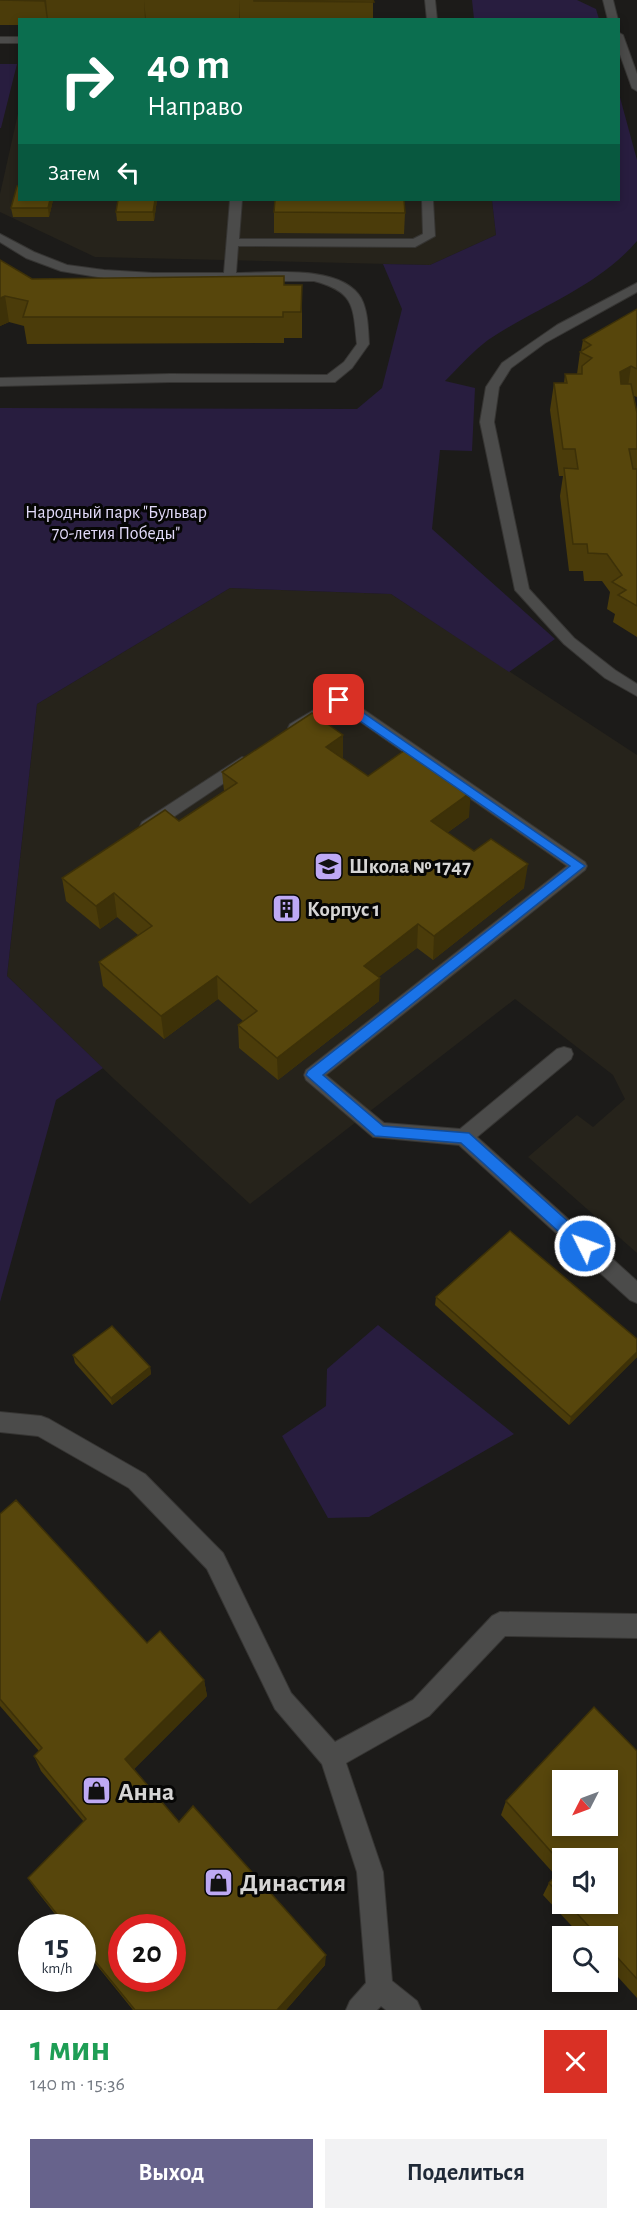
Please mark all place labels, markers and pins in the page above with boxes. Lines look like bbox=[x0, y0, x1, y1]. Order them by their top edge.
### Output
pin bbox=[313, 674, 364, 725]
school or university icon: Школа № 1747 bbox=[312, 850, 344, 882]
place label: Школа № 1747 bbox=[349, 856, 471, 877]
building icon: Корпус 1 bbox=[270, 893, 302, 925]
place label: Корпус 1 bbox=[307, 899, 380, 920]
shop icon: Анна bbox=[81, 1775, 113, 1807]
place label: Анна bbox=[118, 1779, 174, 1805]
shop icon: Династия bbox=[203, 1866, 235, 1898]
place label: Династия bbox=[240, 1870, 346, 1896]

